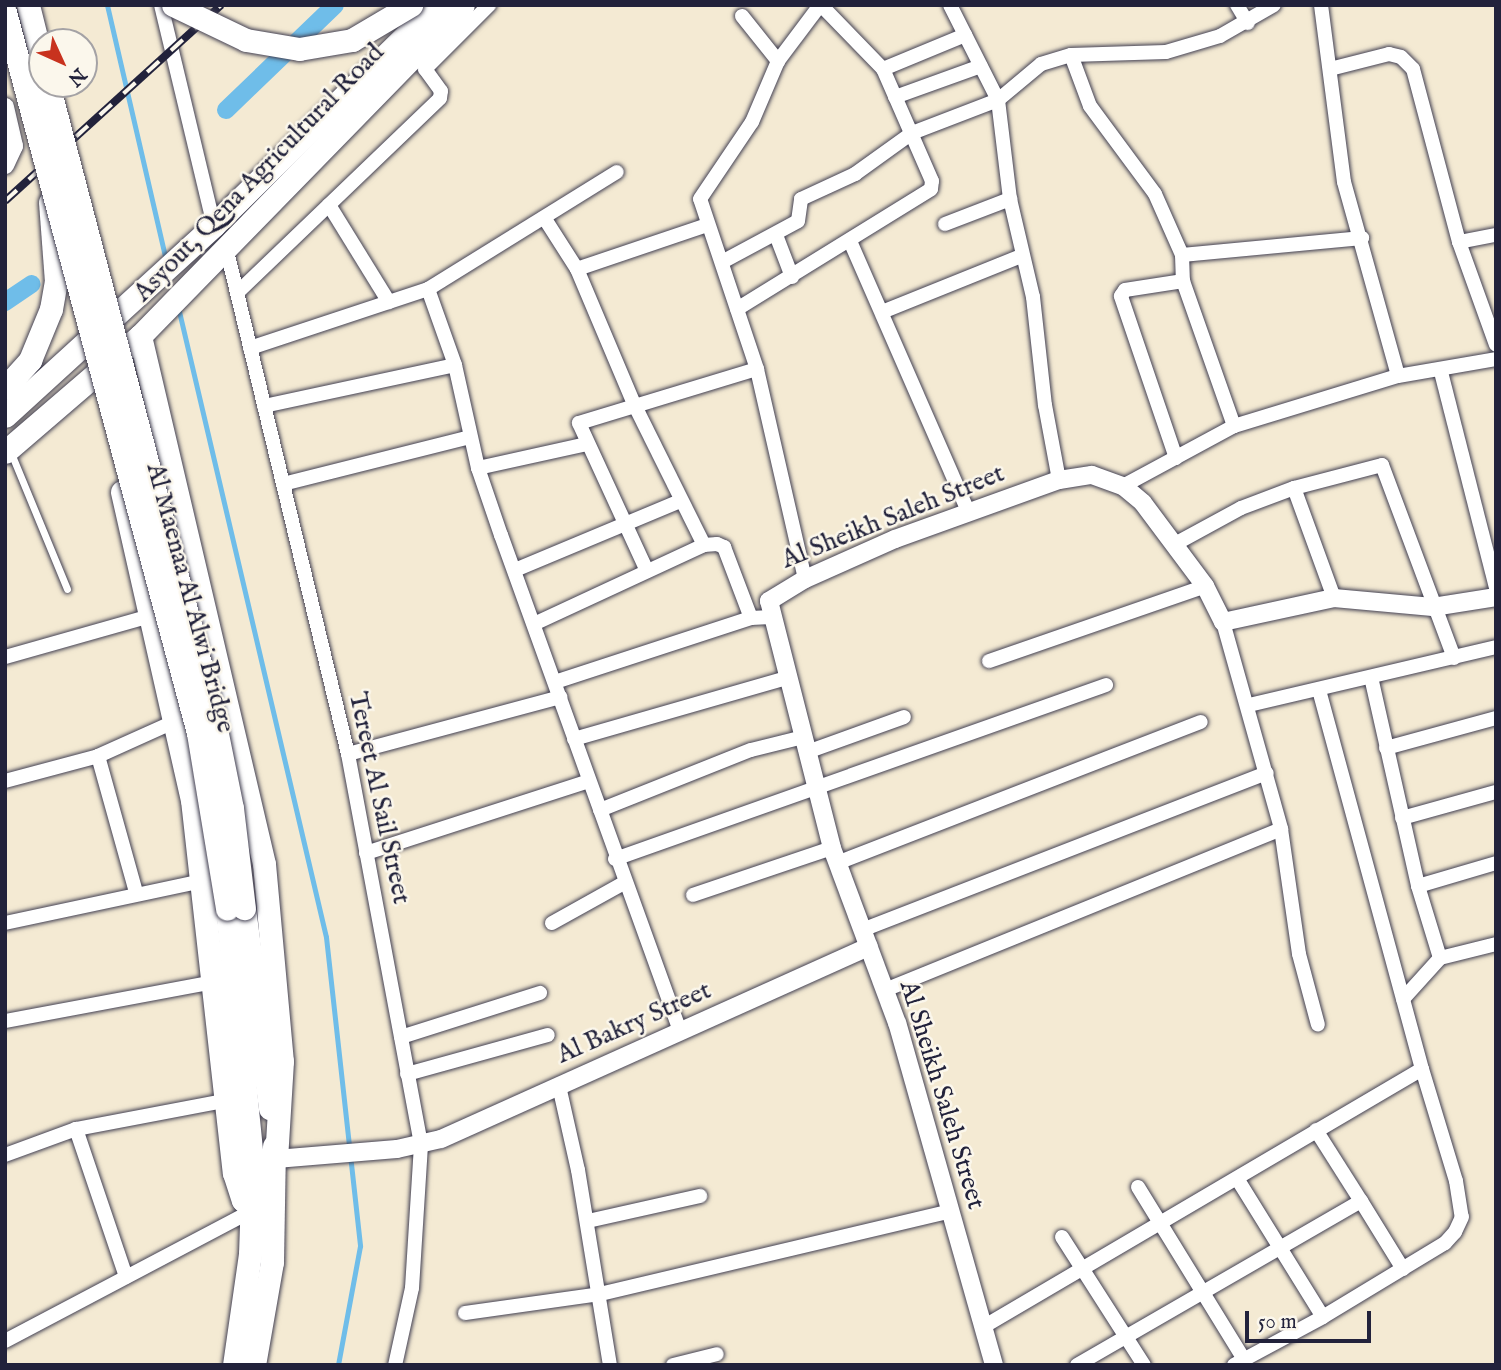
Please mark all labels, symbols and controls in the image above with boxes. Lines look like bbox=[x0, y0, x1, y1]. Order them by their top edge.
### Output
north arrow bbox=[28, 28, 98, 98]
street label: Asyout, Qena Agricultural Road bbox=[127, 38, 391, 308]
text: N bbox=[62, 62, 91, 91]
street label: Al Sheikh Saleh Street bbox=[777, 458, 1009, 576]
street label: Al Maenaa Al Alwi Bridge bbox=[139, 460, 241, 736]
street label: Tereet Al Sail Street bbox=[341, 689, 417, 907]
street label: Al Bakry Street bbox=[552, 975, 716, 1071]
street label: Al Sheikh Saleh Street bbox=[892, 977, 992, 1213]
scale bar bbox=[1249, 1296, 1375, 1340]
text: 50 m bbox=[1258, 1309, 1297, 1336]

